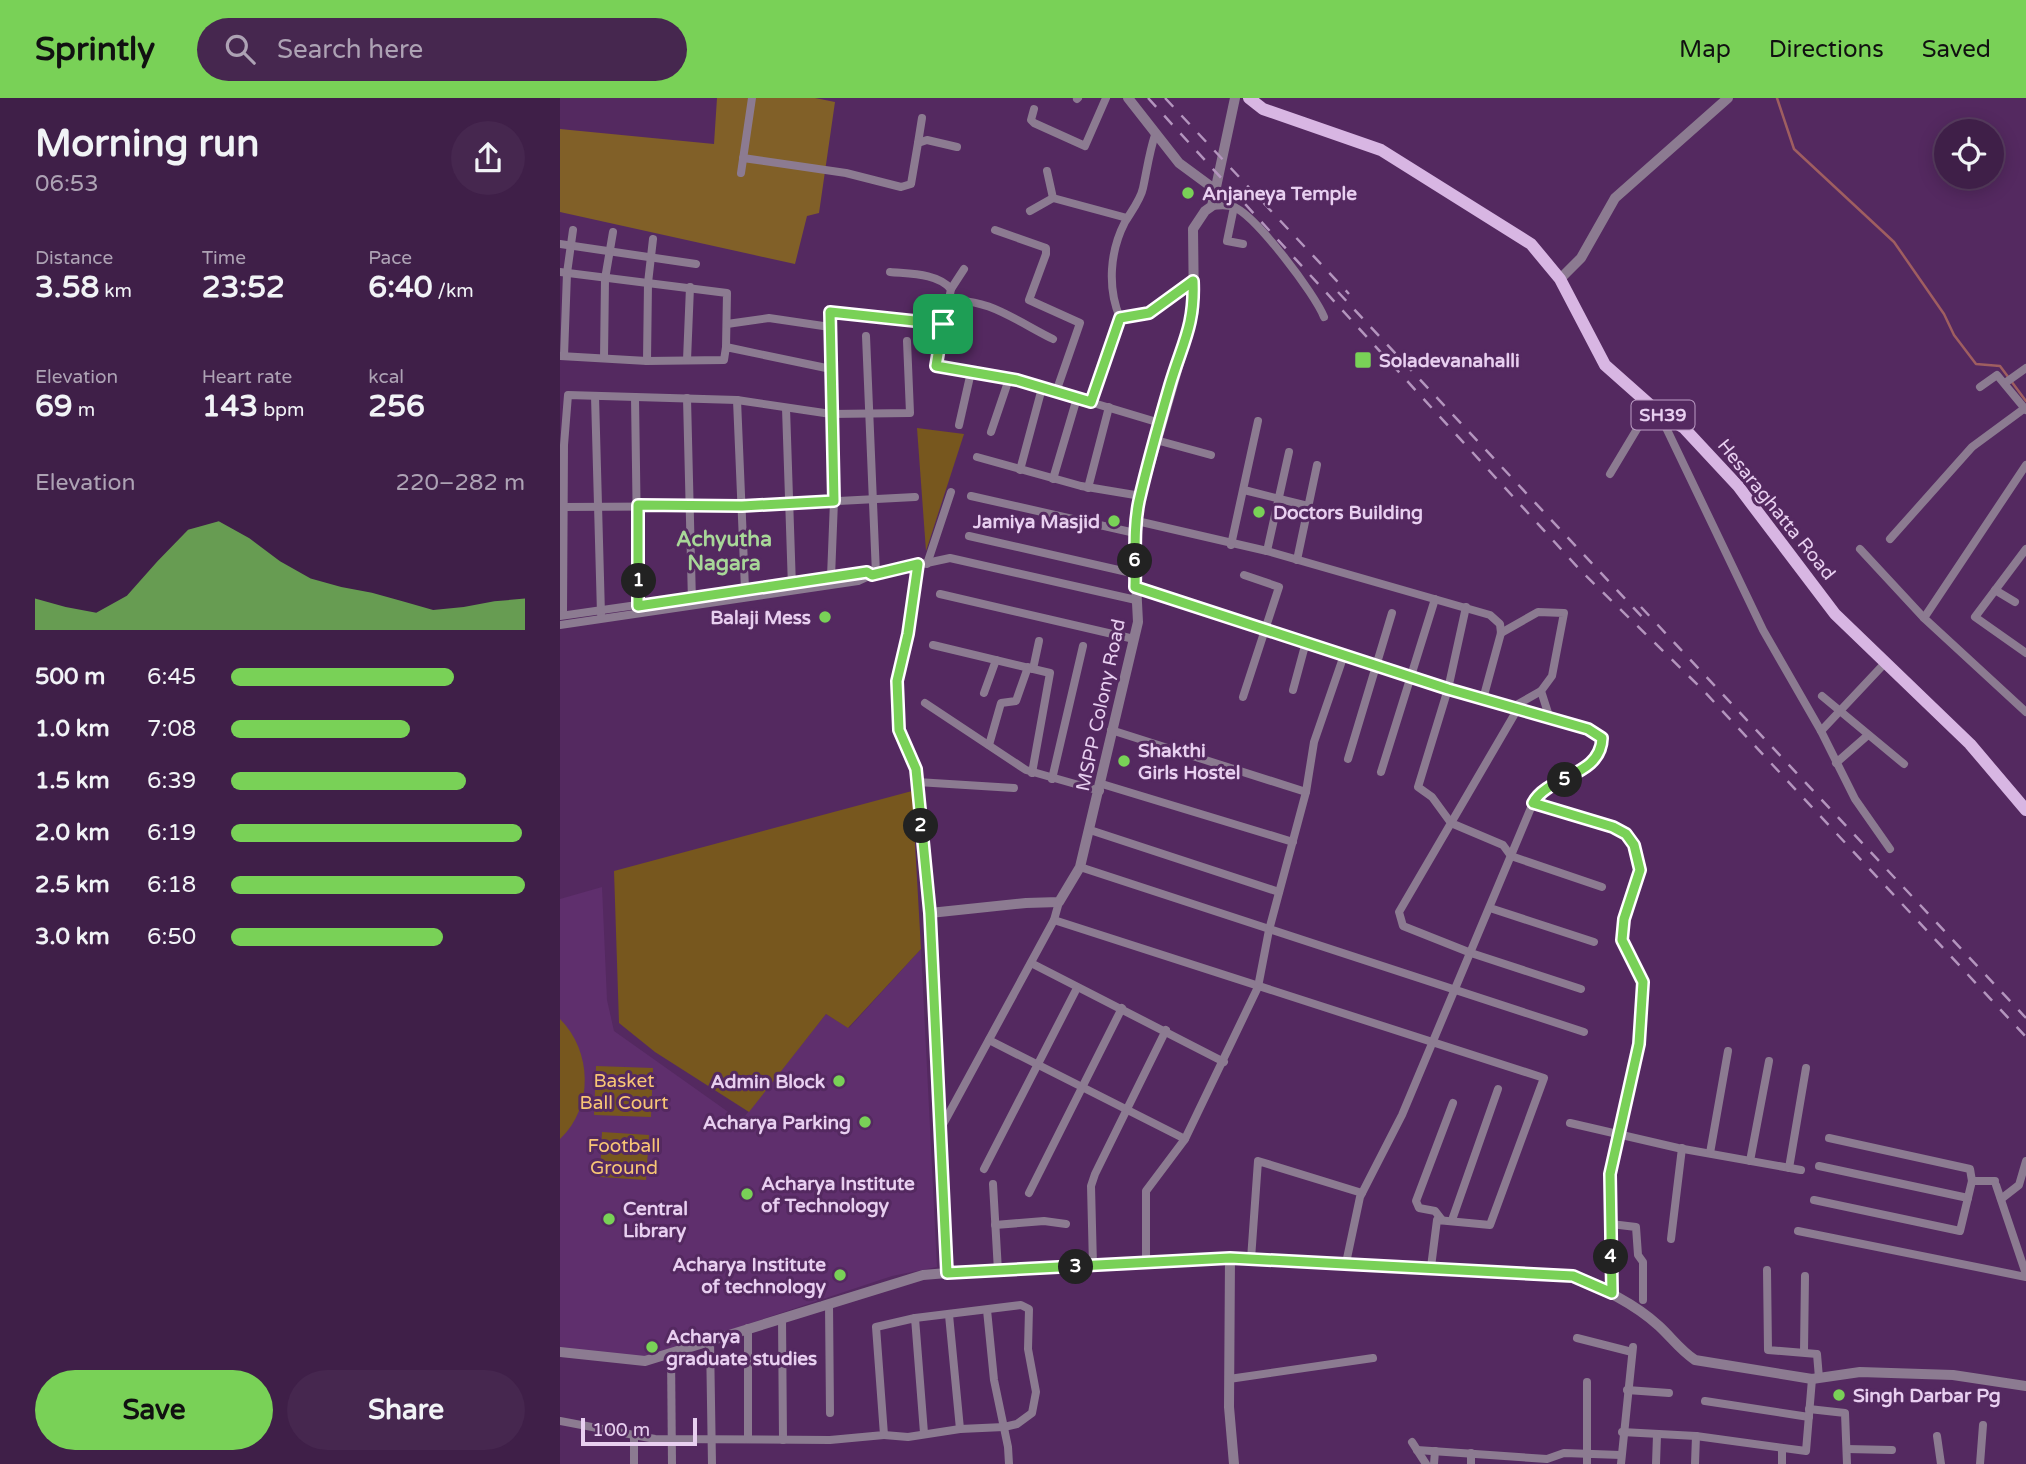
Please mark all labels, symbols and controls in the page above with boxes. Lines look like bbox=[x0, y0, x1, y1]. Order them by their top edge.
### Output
search box bbox=[197, 18, 687, 81]
text: Sprintly bbox=[35, 30, 155, 69]
icon: search bbox=[221, 30, 259, 68]
text: Search here bbox=[277, 34, 423, 65]
text: Map bbox=[1679, 35, 1731, 64]
text: Directions bbox=[1769, 35, 1884, 64]
text: Saved bbox=[1922, 35, 1991, 64]
map controls bbox=[1934, 119, 2004, 189]
button: locate bbox=[1934, 119, 2004, 189]
text: Morning run bbox=[35, 121, 259, 167]
button: share bbox=[451, 121, 525, 195]
text: 06:53 bbox=[35, 170, 99, 198]
place label: Anjaneya Temple bbox=[1202, 183, 1357, 206]
marker: Anjaneya Temple bbox=[1180, 185, 1196, 201]
text: Distance bbox=[35, 247, 113, 269]
text: Time bbox=[202, 247, 246, 269]
text: Pace bbox=[368, 247, 412, 269]
text: 3.58 bbox=[35, 269, 99, 306]
text: 23:52 bbox=[202, 269, 285, 306]
text: 6:40 bbox=[368, 269, 433, 306]
text: km bbox=[99, 280, 132, 302]
text: /km bbox=[433, 280, 474, 302]
pin bbox=[913, 294, 973, 354]
icon: arrive bbox=[924, 305, 962, 343]
marker: Soladevanahalli bbox=[1353, 350, 1373, 370]
place label: Soladevanahalli bbox=[1379, 350, 1520, 372]
text: Elevation bbox=[35, 366, 118, 388]
text: Heart rate bbox=[202, 366, 292, 388]
text: kcal bbox=[368, 366, 404, 388]
text: 69 bbox=[35, 388, 73, 425]
text: 143 bbox=[202, 388, 258, 425]
text: 256 bbox=[368, 388, 425, 425]
text: m bbox=[73, 399, 95, 421]
text: bpm bbox=[258, 399, 305, 421]
road number: SH39 bbox=[1632, 400, 1694, 430]
street label: Hesaraghatta Road bbox=[1713, 435, 1840, 584]
text: Elevation bbox=[35, 469, 136, 497]
text: 220–282 m bbox=[396, 469, 525, 497]
place label: Doctors Building bbox=[1273, 502, 1423, 525]
marker: Doctors Building bbox=[1251, 504, 1267, 520]
place label: Jamiya Masjid bbox=[972, 511, 1100, 534]
marker: Jamiya Masjid bbox=[1106, 513, 1122, 529]
district label: Achyutha Nagara bbox=[676, 527, 772, 576]
pin: 6 bbox=[1118, 544, 1152, 578]
text: 6 bbox=[1129, 549, 1140, 571]
pin: 1 bbox=[622, 564, 656, 598]
text: 1 bbox=[633, 569, 644, 591]
place label: Balaji Mess bbox=[710, 607, 811, 630]
marker: Balaji Mess bbox=[817, 609, 833, 625]
street label: MSPP Colony Road bbox=[1072, 617, 1130, 793]
text: 500 m bbox=[35, 663, 105, 691]
text: 6:45 bbox=[147, 663, 196, 691]
text: 1.0 km bbox=[35, 715, 110, 743]
text: 7:08 bbox=[147, 715, 196, 743]
place label: Shakthi Girls Hostel bbox=[1138, 740, 1240, 784]
marker: Shakthi Girls Hostel bbox=[1116, 753, 1132, 769]
pin: 5 bbox=[1548, 762, 1583, 798]
text: 1.5 km bbox=[35, 767, 110, 795]
text: 6:39 bbox=[147, 767, 196, 795]
text: 5 bbox=[1559, 768, 1570, 790]
pin: 2 bbox=[904, 808, 938, 844]
text: 2 bbox=[915, 814, 926, 836]
text: 2.0 km bbox=[35, 819, 110, 847]
text: 6:19 bbox=[147, 819, 196, 847]
text: 2.5 km bbox=[35, 871, 110, 899]
text: 6:18 bbox=[147, 871, 196, 899]
text: 3.0 km bbox=[35, 923, 110, 951]
text: 6:50 bbox=[147, 923, 196, 951]
park label: Basket Ball Court bbox=[580, 1070, 668, 1114]
place label: Admin Block bbox=[711, 1071, 826, 1093]
marker: Admin Block bbox=[831, 1073, 847, 1089]
place label: Acharya Parking bbox=[703, 1112, 851, 1135]
marker: Acharya Parking bbox=[857, 1114, 873, 1130]
park label: Football Ground bbox=[587, 1135, 661, 1179]
place label: Acharya Institute of Technology bbox=[761, 1173, 915, 1218]
marker: Acharya Institute of Technology bbox=[739, 1186, 755, 1202]
place label: Central Library bbox=[623, 1198, 688, 1243]
marker: Central Library bbox=[601, 1211, 617, 1227]
pin: 4 bbox=[1594, 1240, 1628, 1274]
text: 4 bbox=[1605, 1245, 1616, 1267]
pin: 3 bbox=[1058, 1250, 1094, 1284]
place label: Acharya Institute of technology bbox=[672, 1254, 827, 1299]
text: 3 bbox=[1070, 1255, 1081, 1277]
marker: Acharya Institute of technology bbox=[832, 1267, 848, 1283]
place label: Acharya graduate studies bbox=[666, 1326, 817, 1371]
marker: Acharya graduate studies bbox=[644, 1339, 660, 1355]
button: Save bbox=[35, 1370, 273, 1450]
button: Share bbox=[287, 1370, 525, 1450]
place label: Singh Darbar Pg bbox=[1853, 1385, 2001, 1408]
marker: Singh Darbar Pg bbox=[1831, 1387, 1847, 1403]
scale bar bbox=[581, 1415, 696, 1447]
text: 100 m bbox=[592, 1419, 650, 1441]

